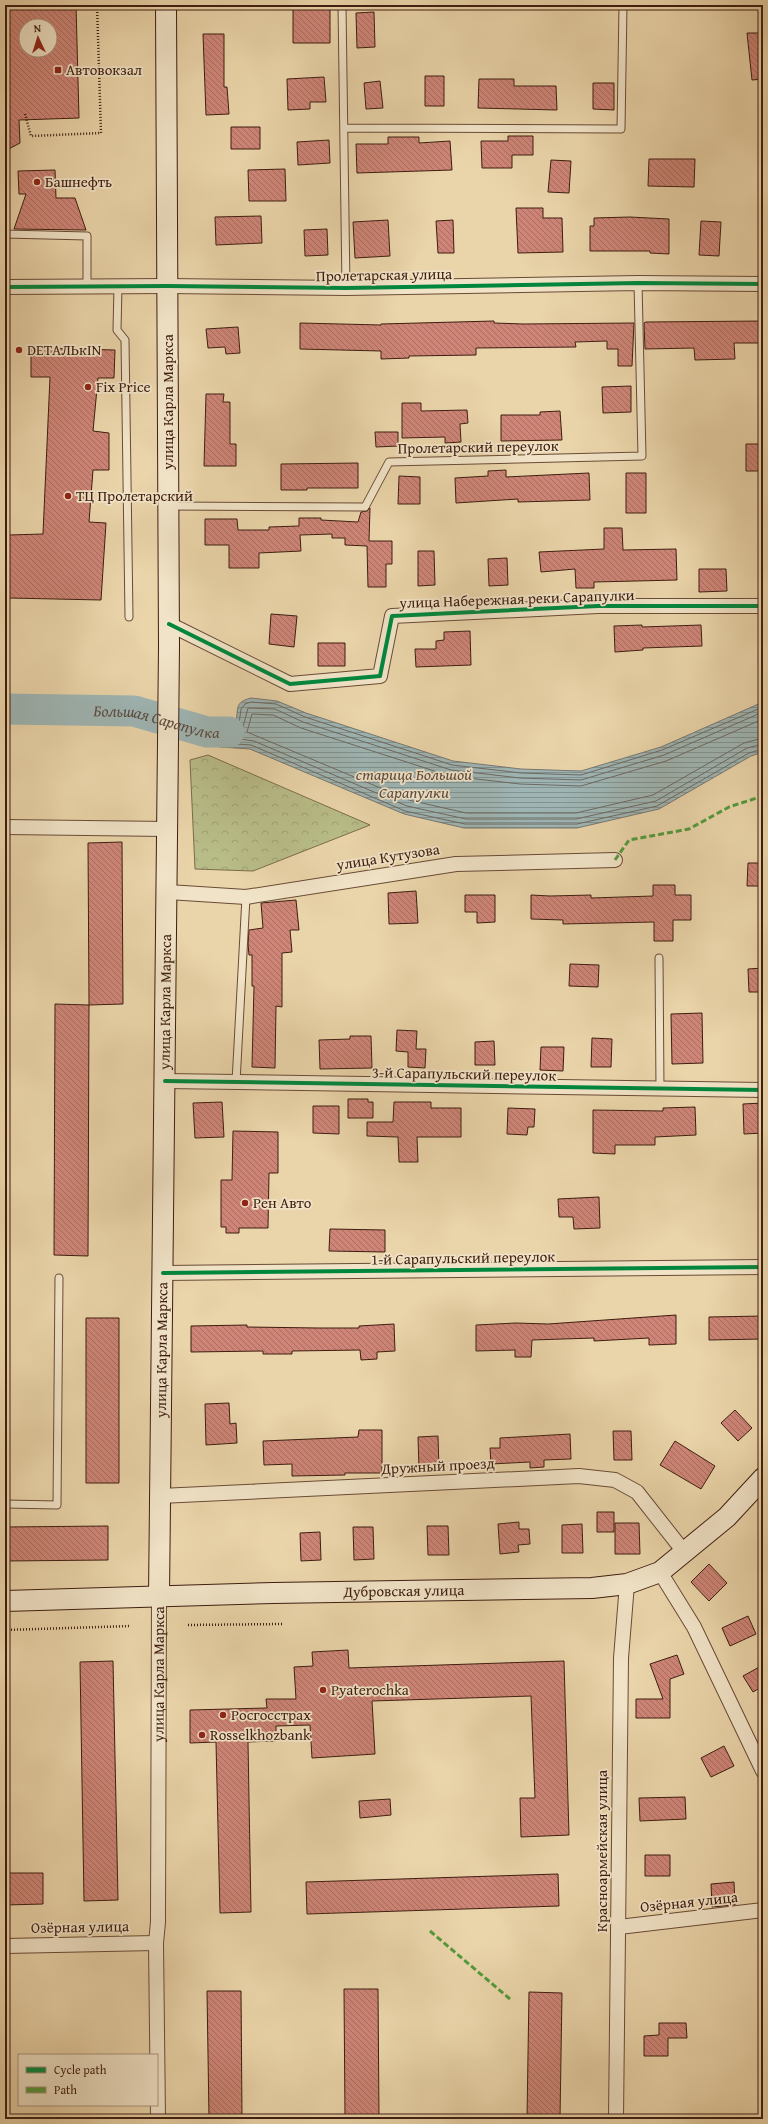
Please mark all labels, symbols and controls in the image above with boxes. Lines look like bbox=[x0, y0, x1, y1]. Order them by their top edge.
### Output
north arrow bbox=[18, 18, 58, 58]
text: N bbox=[33, 20, 42, 36]
place label: Автовокзал bbox=[66, 59, 142, 80]
marker: Автовокзал bbox=[53, 65, 63, 75]
place label: Башнефть bbox=[45, 171, 112, 192]
marker: Башнефть bbox=[32, 177, 42, 187]
street label: Пролетарская улица bbox=[316, 263, 453, 286]
street label: улица Карла Маркса bbox=[157, 333, 178, 471]
place label: DЕТАЛЬкIN bbox=[27, 339, 102, 360]
marker: DЕТАЛЬкIN bbox=[14, 345, 24, 355]
place label: Fix Price bbox=[96, 376, 151, 397]
marker: Fix Price bbox=[83, 382, 93, 392]
street label: Пролетарский переулок bbox=[397, 435, 559, 458]
place label: ТЦ Пролетарский bbox=[76, 485, 193, 506]
marker: ТЦ Пролетарский bbox=[63, 491, 73, 501]
street label: улица Набережная реки Сарапулки bbox=[398, 584, 635, 613]
water label: Большая Сарапулка bbox=[93, 698, 220, 744]
water label: старица Большой Сарапулки bbox=[356, 762, 472, 804]
street label: улица Кутузова bbox=[334, 838, 442, 875]
street label: улица Карла Маркса bbox=[154, 933, 176, 1071]
street label: 3-й Сарапульский переулок bbox=[372, 1061, 556, 1086]
place label: Рен Авто bbox=[253, 1192, 312, 1213]
marker: Рен Авто bbox=[240, 1198, 250, 1208]
street label: 1-й Сарапульский переулок bbox=[371, 1245, 555, 1270]
street label: улица Карла Маркса bbox=[150, 1281, 172, 1419]
street label: Дружный проезд bbox=[380, 1452, 495, 1479]
street label: Дубровская улица bbox=[342, 1579, 465, 1602]
street label: улица Карла Маркса bbox=[148, 1605, 169, 1743]
place label: Pyaterochka bbox=[331, 1679, 409, 1700]
marker: Pyaterochka bbox=[318, 1685, 328, 1695]
place label: Росгосстрах bbox=[231, 1704, 311, 1725]
marker: Росгосстрах bbox=[218, 1710, 228, 1720]
place label: Rosselkhozbank bbox=[210, 1724, 311, 1745]
marker: Rosselkhozbank bbox=[197, 1730, 207, 1740]
street label: Красноармейская улица bbox=[591, 1769, 612, 1932]
street label: Озёрная улица bbox=[639, 1886, 740, 1917]
street label: Озёрная улица bbox=[31, 1915, 130, 1938]
legend bbox=[18, 2054, 158, 2106]
text: Cycle path bbox=[54, 2061, 107, 2078]
text: Path bbox=[54, 2081, 77, 2098]

